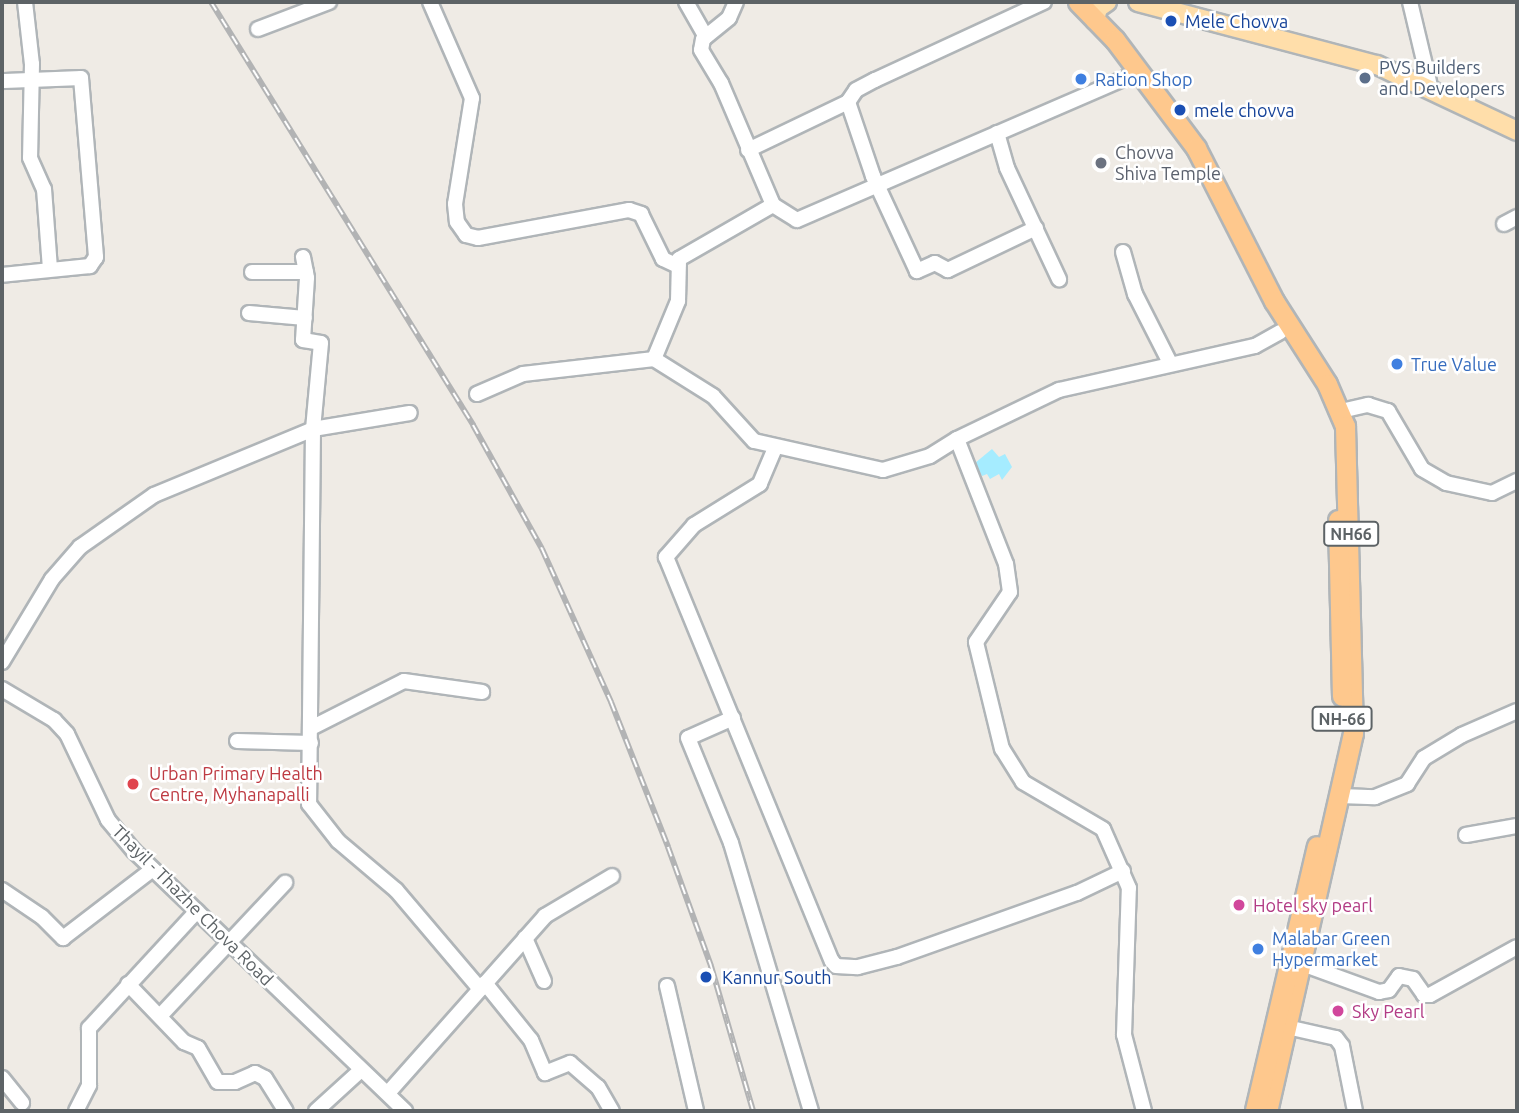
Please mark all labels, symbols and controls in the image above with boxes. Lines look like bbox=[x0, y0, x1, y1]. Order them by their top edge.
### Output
place label: Mele Chovva bbox=[1185, 10, 1288, 32]
marker: Mele Chovva bbox=[1163, 13, 1179, 29]
place label: PVS Builders and Developers bbox=[1379, 57, 1505, 100]
place label: Ration Shop bbox=[1095, 68, 1193, 90]
marker: PVS Builders and Developers bbox=[1357, 70, 1373, 86]
marker: Ration Shop bbox=[1073, 71, 1089, 87]
place label: mele chovva bbox=[1194, 99, 1295, 121]
marker: mele chovva bbox=[1172, 102, 1188, 118]
place label: Chovva Shiva Temple bbox=[1115, 142, 1221, 184]
marker: Chovva Shiva Temple bbox=[1093, 155, 1109, 171]
place label: True Value bbox=[1411, 353, 1497, 375]
marker: True Value bbox=[1389, 356, 1405, 372]
road number: NH66 bbox=[1323, 522, 1379, 547]
road number: NH-66 bbox=[1310, 706, 1374, 732]
place label: Urban Primary Health Centre, Myhanapalli bbox=[149, 763, 323, 806]
marker: Urban Primary Health Centre, Myhanapalli bbox=[123, 774, 143, 794]
street label: Thayil - Thazhe Chova Road bbox=[108, 820, 278, 990]
place label: Hotel sky pearl bbox=[1253, 894, 1373, 916]
marker: Hotel sky pearl bbox=[1231, 897, 1247, 913]
place label: Malabar Green Hypermarket bbox=[1272, 928, 1391, 970]
marker: Malabar Green Hypermarket bbox=[1250, 941, 1266, 957]
place label: Kannur South bbox=[722, 966, 832, 988]
marker: Kannur South bbox=[696, 967, 716, 987]
place label: Sky Pearl bbox=[1352, 1000, 1424, 1022]
marker: Sky Pearl bbox=[1330, 1003, 1346, 1019]

